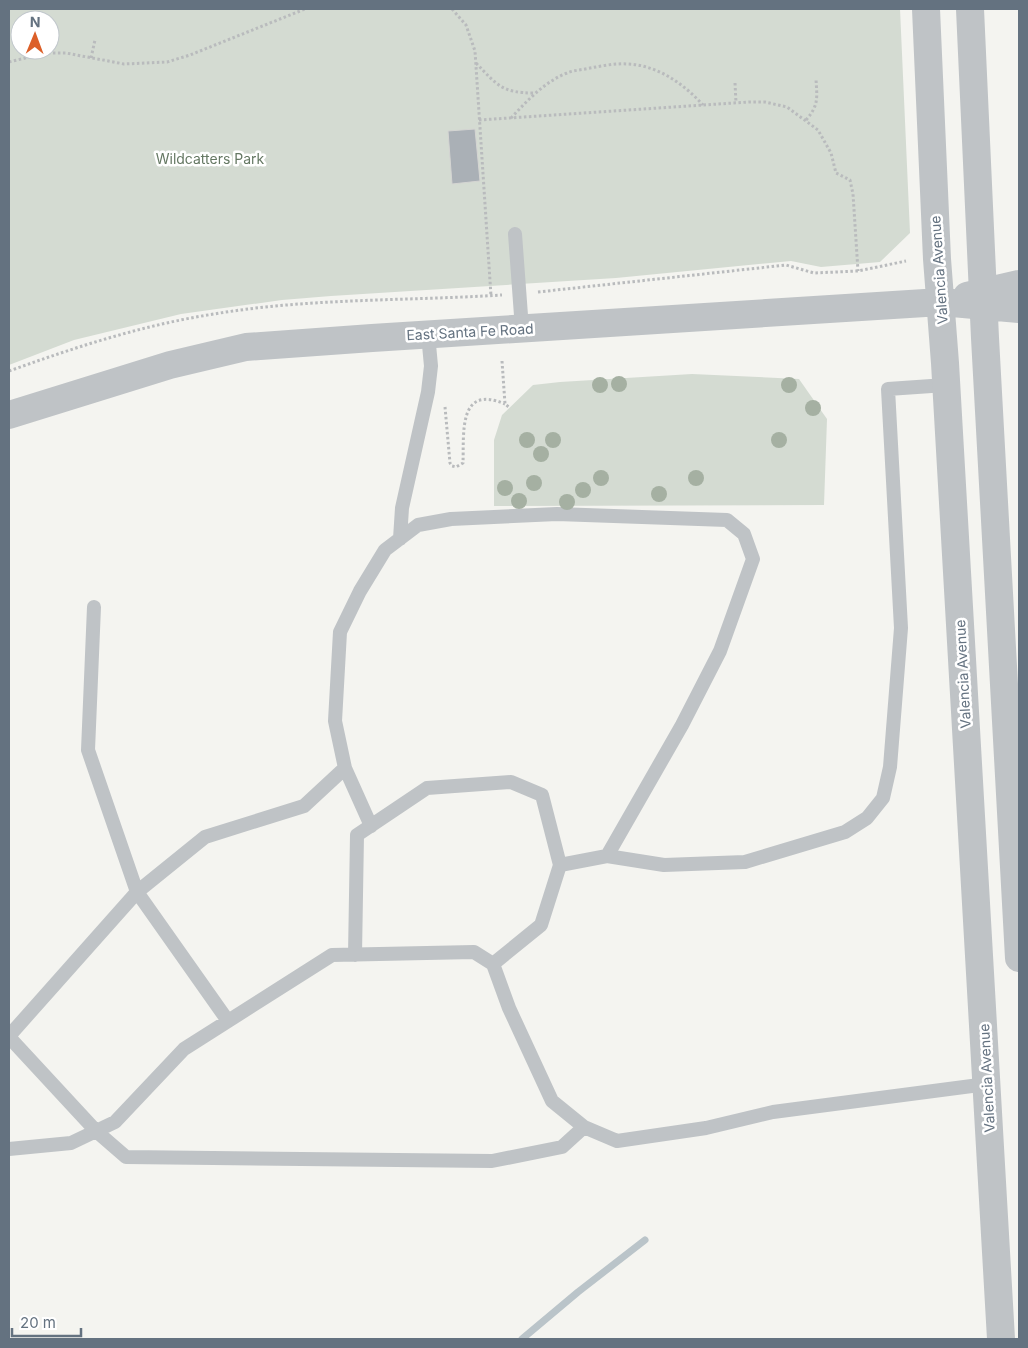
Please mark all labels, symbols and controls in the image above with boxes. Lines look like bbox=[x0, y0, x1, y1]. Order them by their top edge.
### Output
north arrow bbox=[10, 10, 60, 60]
text: N bbox=[30, 13, 41, 30]
park label: Wildcatters Park bbox=[156, 150, 265, 167]
street label: Valencia Avenue bbox=[926, 215, 951, 325]
street label: East Santa Fe Road bbox=[406, 320, 534, 343]
street label: Valencia Avenue bbox=[951, 619, 974, 729]
street label: Valencia Avenue bbox=[975, 1023, 998, 1133]
scale bar bbox=[12, 1306, 81, 1338]
text: 20 m bbox=[20, 1313, 56, 1332]

